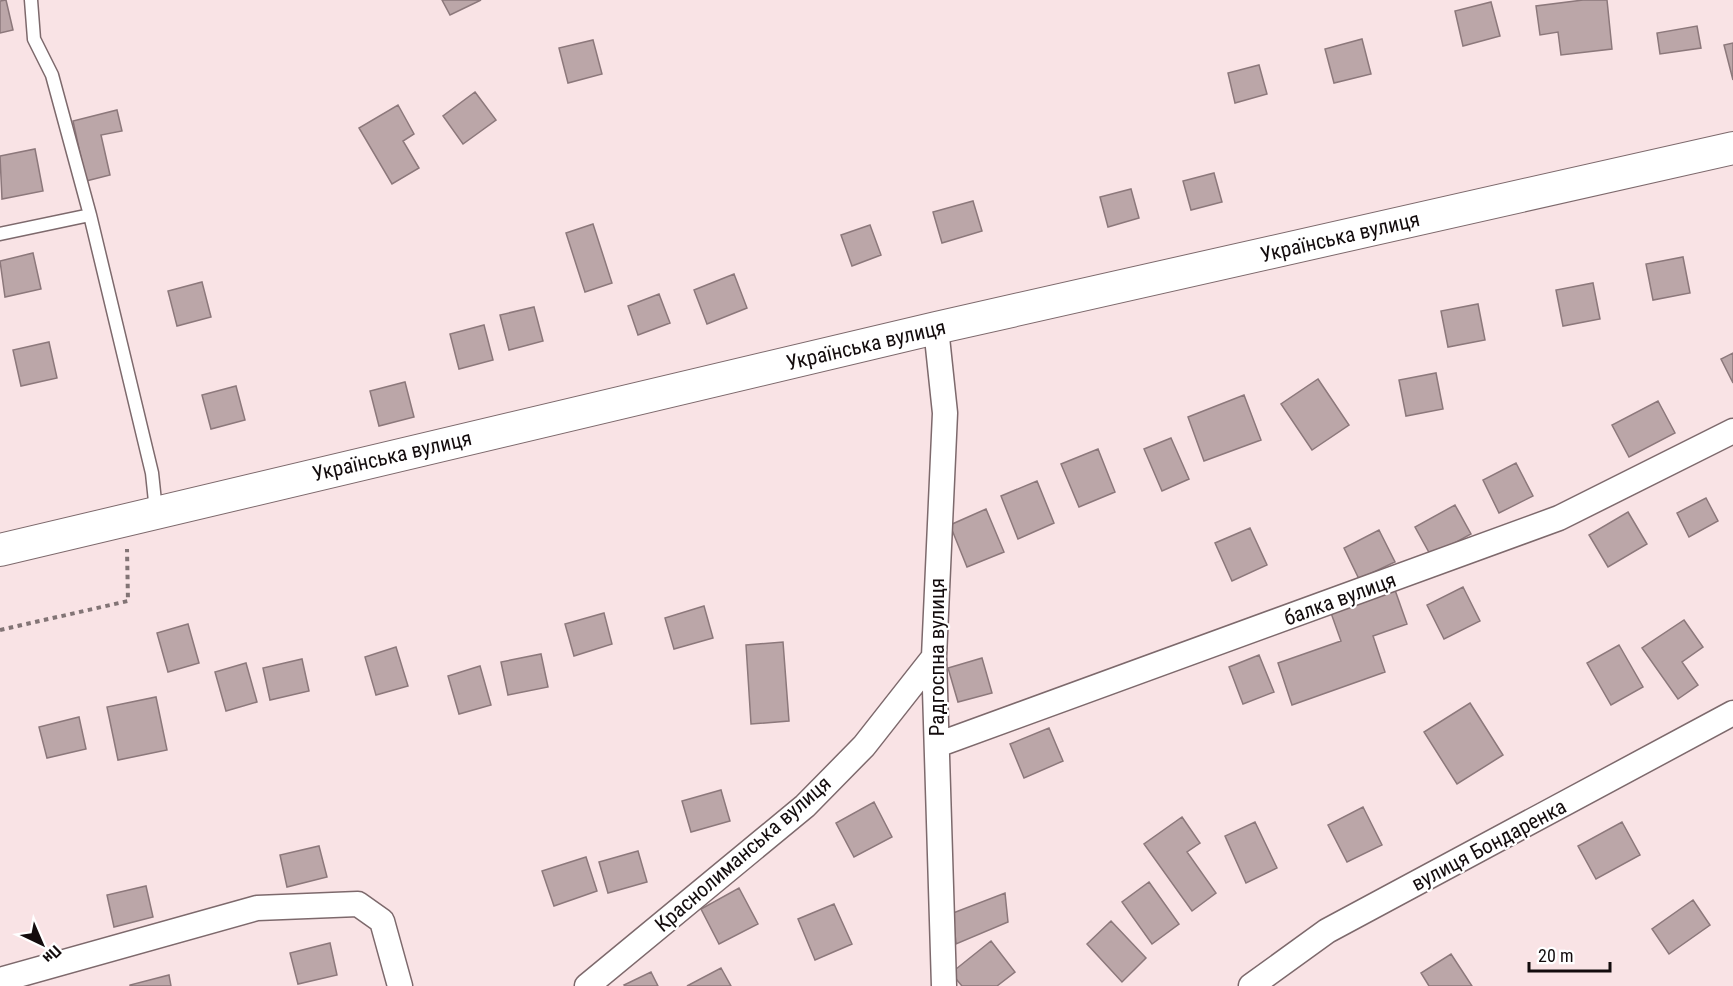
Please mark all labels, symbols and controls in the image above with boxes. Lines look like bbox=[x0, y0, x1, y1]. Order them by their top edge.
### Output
street label: Українська вулиця bbox=[1258, 207, 1422, 267]
street label: Українська вулиця bbox=[784, 315, 948, 375]
street label: Українська вулиця bbox=[310, 426, 474, 486]
street label: балка вулиця bbox=[1281, 568, 1399, 630]
street label: Радгоспна вулиця bbox=[925, 578, 949, 736]
street label: Краснолиманська вулиця bbox=[650, 771, 836, 937]
street label: вулиця Бондаренка bbox=[1408, 794, 1570, 896]
north arrow bbox=[12, 914, 72, 974]
scale bar bbox=[1529, 935, 1610, 973]
text: Пн bbox=[39, 941, 65, 967]
text: 20 m bbox=[1538, 945, 1573, 966]

